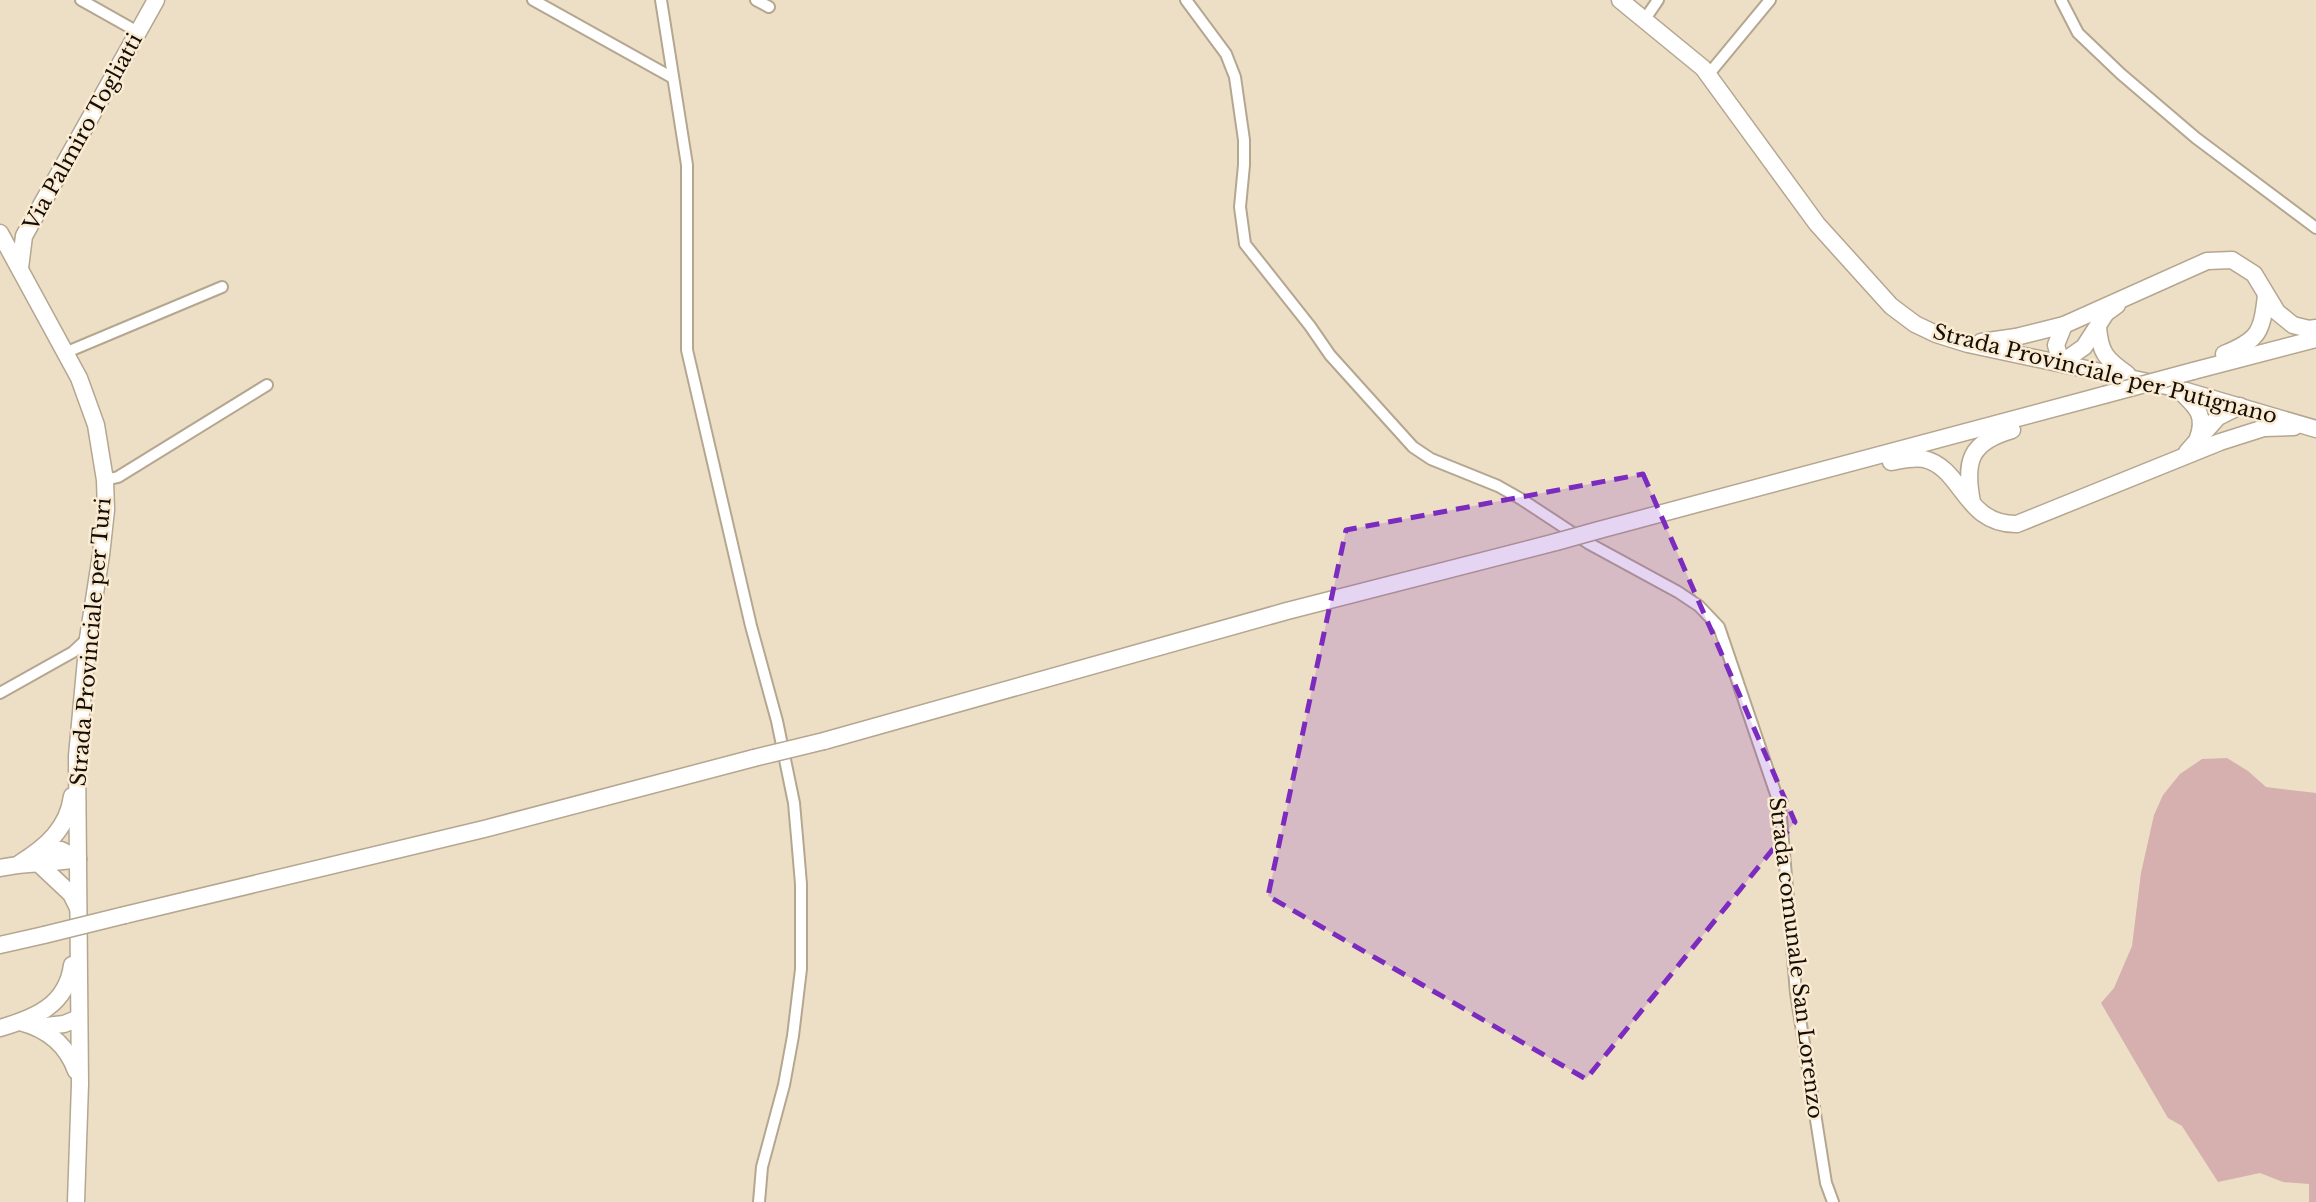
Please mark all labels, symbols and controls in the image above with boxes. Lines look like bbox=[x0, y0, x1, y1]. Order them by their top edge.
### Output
street label: Via Palmiro Togliatti bbox=[17, 29, 148, 236]
street label: Strada Provinciale per Putignano bbox=[1930, 319, 2280, 429]
street label: Strada Provinciale per Turi bbox=[65, 497, 117, 787]
street label: Strada comunale San Lorenzo bbox=[1763, 796, 1829, 1120]

